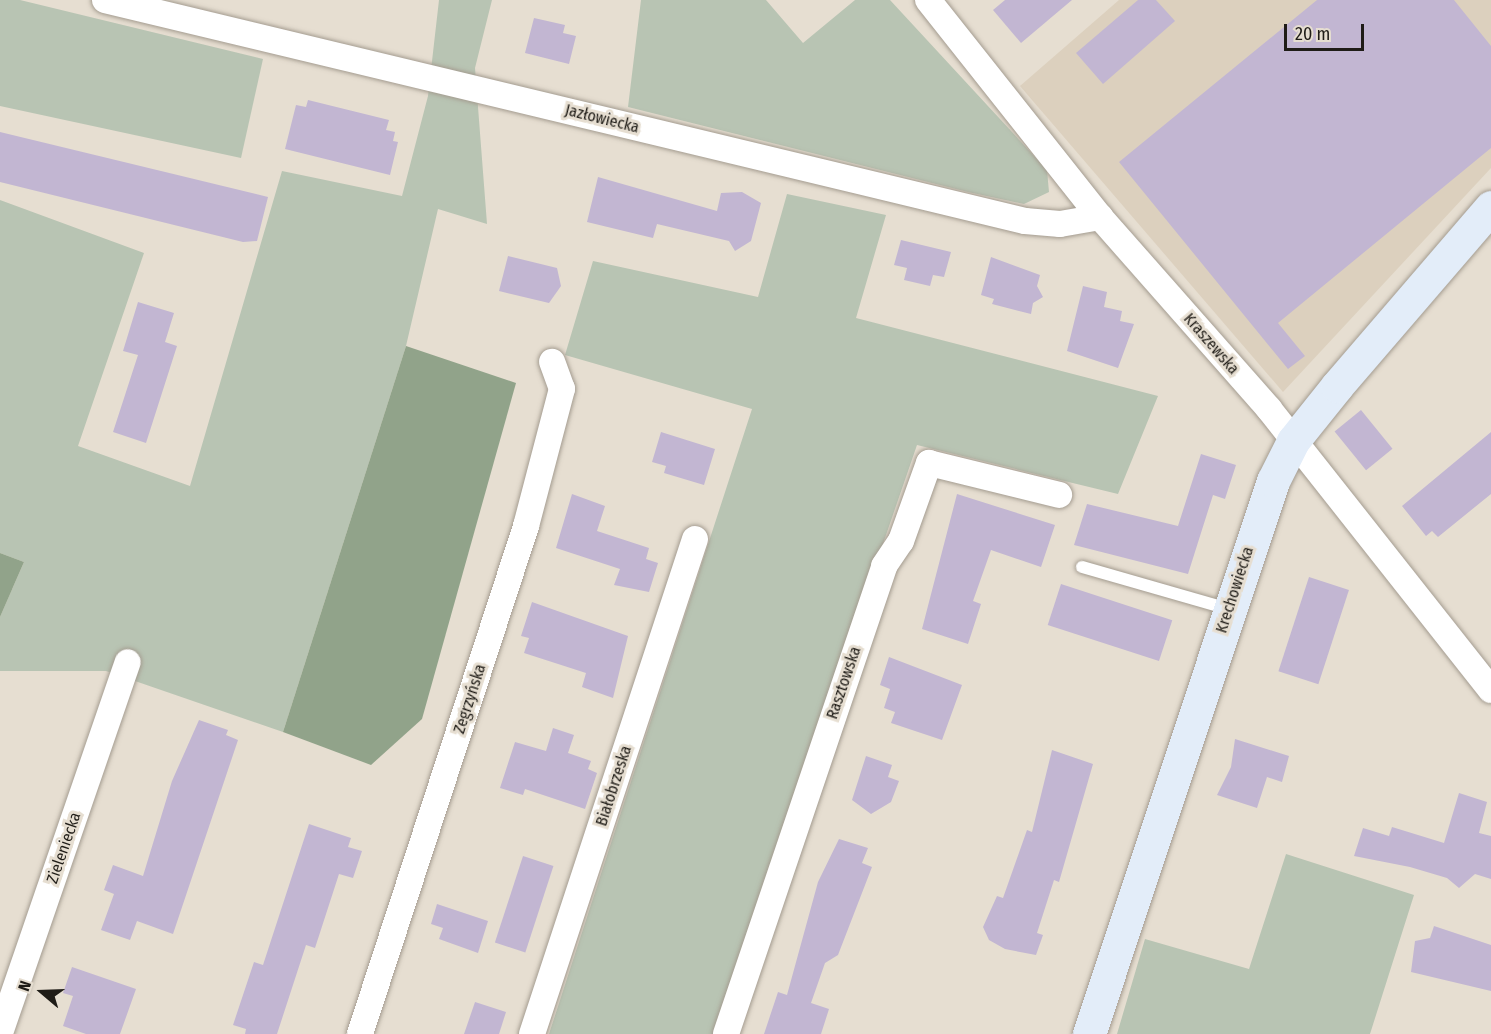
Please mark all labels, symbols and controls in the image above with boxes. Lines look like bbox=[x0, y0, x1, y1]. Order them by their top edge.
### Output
scale bar bbox=[1287, 12, 1366, 50]
text: 20 m bbox=[1295, 23, 1330, 45]
street label: Jazłowiecka bbox=[563, 101, 641, 137]
street label: Kraszewska bbox=[1179, 310, 1243, 378]
street label: Krechowiecka bbox=[1212, 544, 1258, 636]
street label: Rasztowska bbox=[823, 644, 865, 722]
street label: Zegrzyńska bbox=[450, 662, 490, 736]
street label: Białobrzeska bbox=[592, 743, 636, 829]
street label: Zieleniecka bbox=[43, 810, 85, 886]
north arrow bbox=[12, 962, 72, 1022]
text: N bbox=[14, 978, 35, 994]

